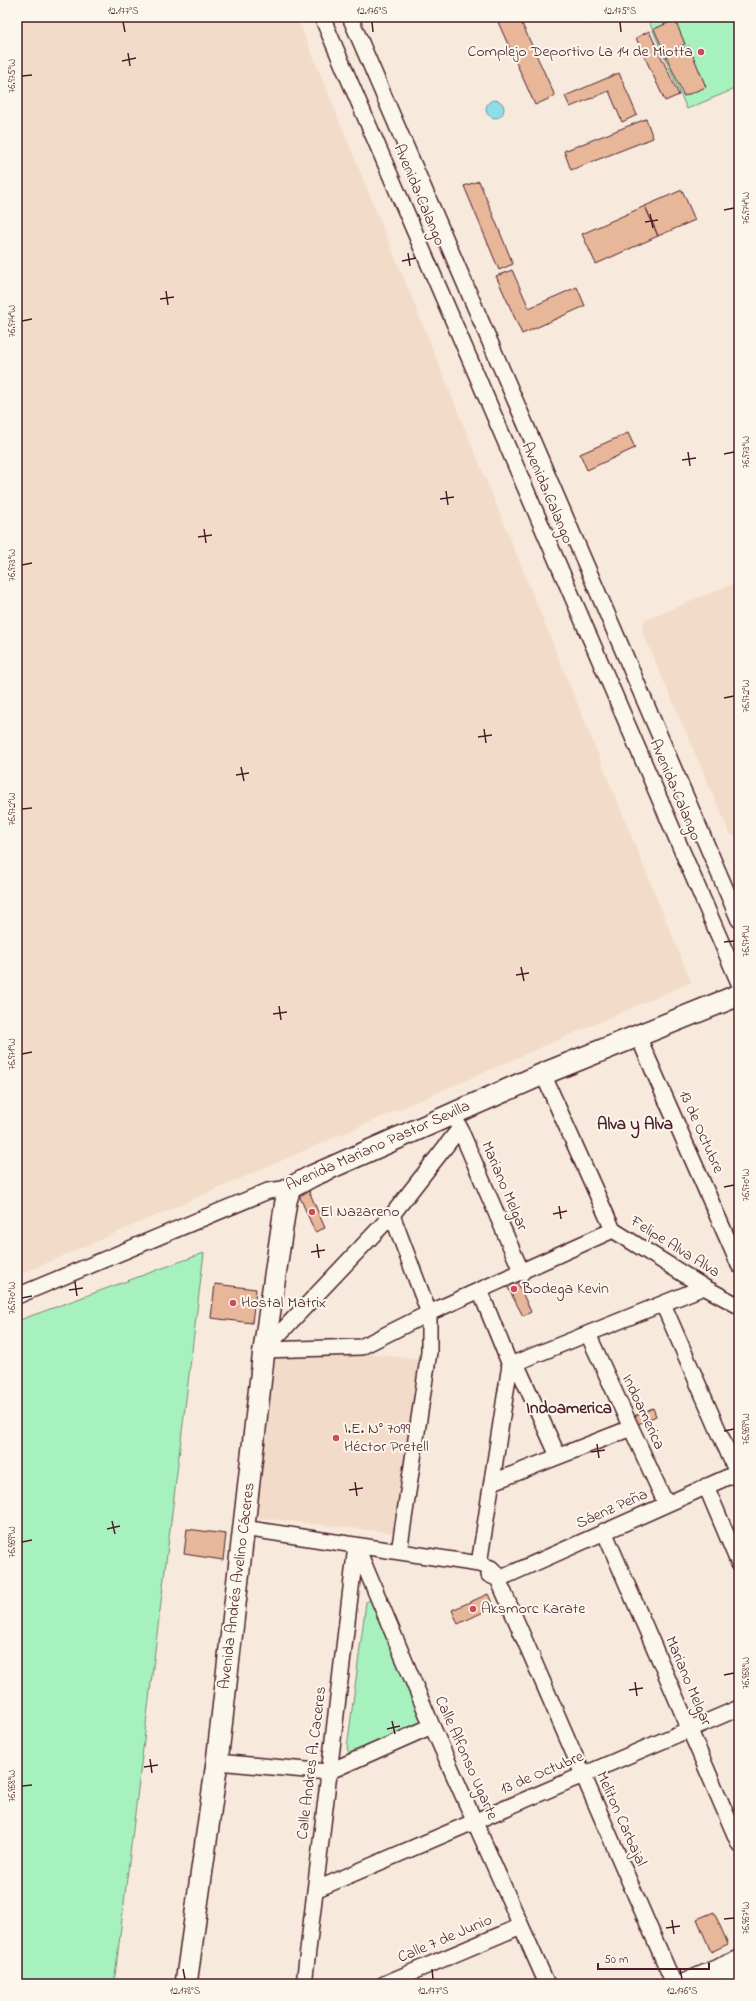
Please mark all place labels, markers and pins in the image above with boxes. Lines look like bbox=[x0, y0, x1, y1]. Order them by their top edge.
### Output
place label: Complejo Deportivo La 14 de Miotta bbox=[468, 40, 693, 64]
marker: Complejo Deportivo La 14 de Miotta bbox=[696, 47, 706, 57]
place label: El Nazareno bbox=[320, 1200, 400, 1224]
marker: El Nazareno bbox=[307, 1207, 317, 1217]
place label: Bodega Kevin bbox=[521, 1277, 609, 1301]
marker: Bodega Kevin bbox=[509, 1284, 519, 1294]
place label: Hostal Matrix bbox=[241, 1291, 326, 1315]
marker: Hostal Matrix bbox=[228, 1298, 238, 1308]
place label: I.E. N° 7099 Héctor Pretell bbox=[344, 1417, 429, 1459]
marker: I.E. N° 7099 Héctor Pretell bbox=[331, 1433, 341, 1443]
place label: Aksmorc Karate bbox=[481, 1597, 586, 1621]
marker: Aksmorc Karate bbox=[468, 1604, 478, 1614]

